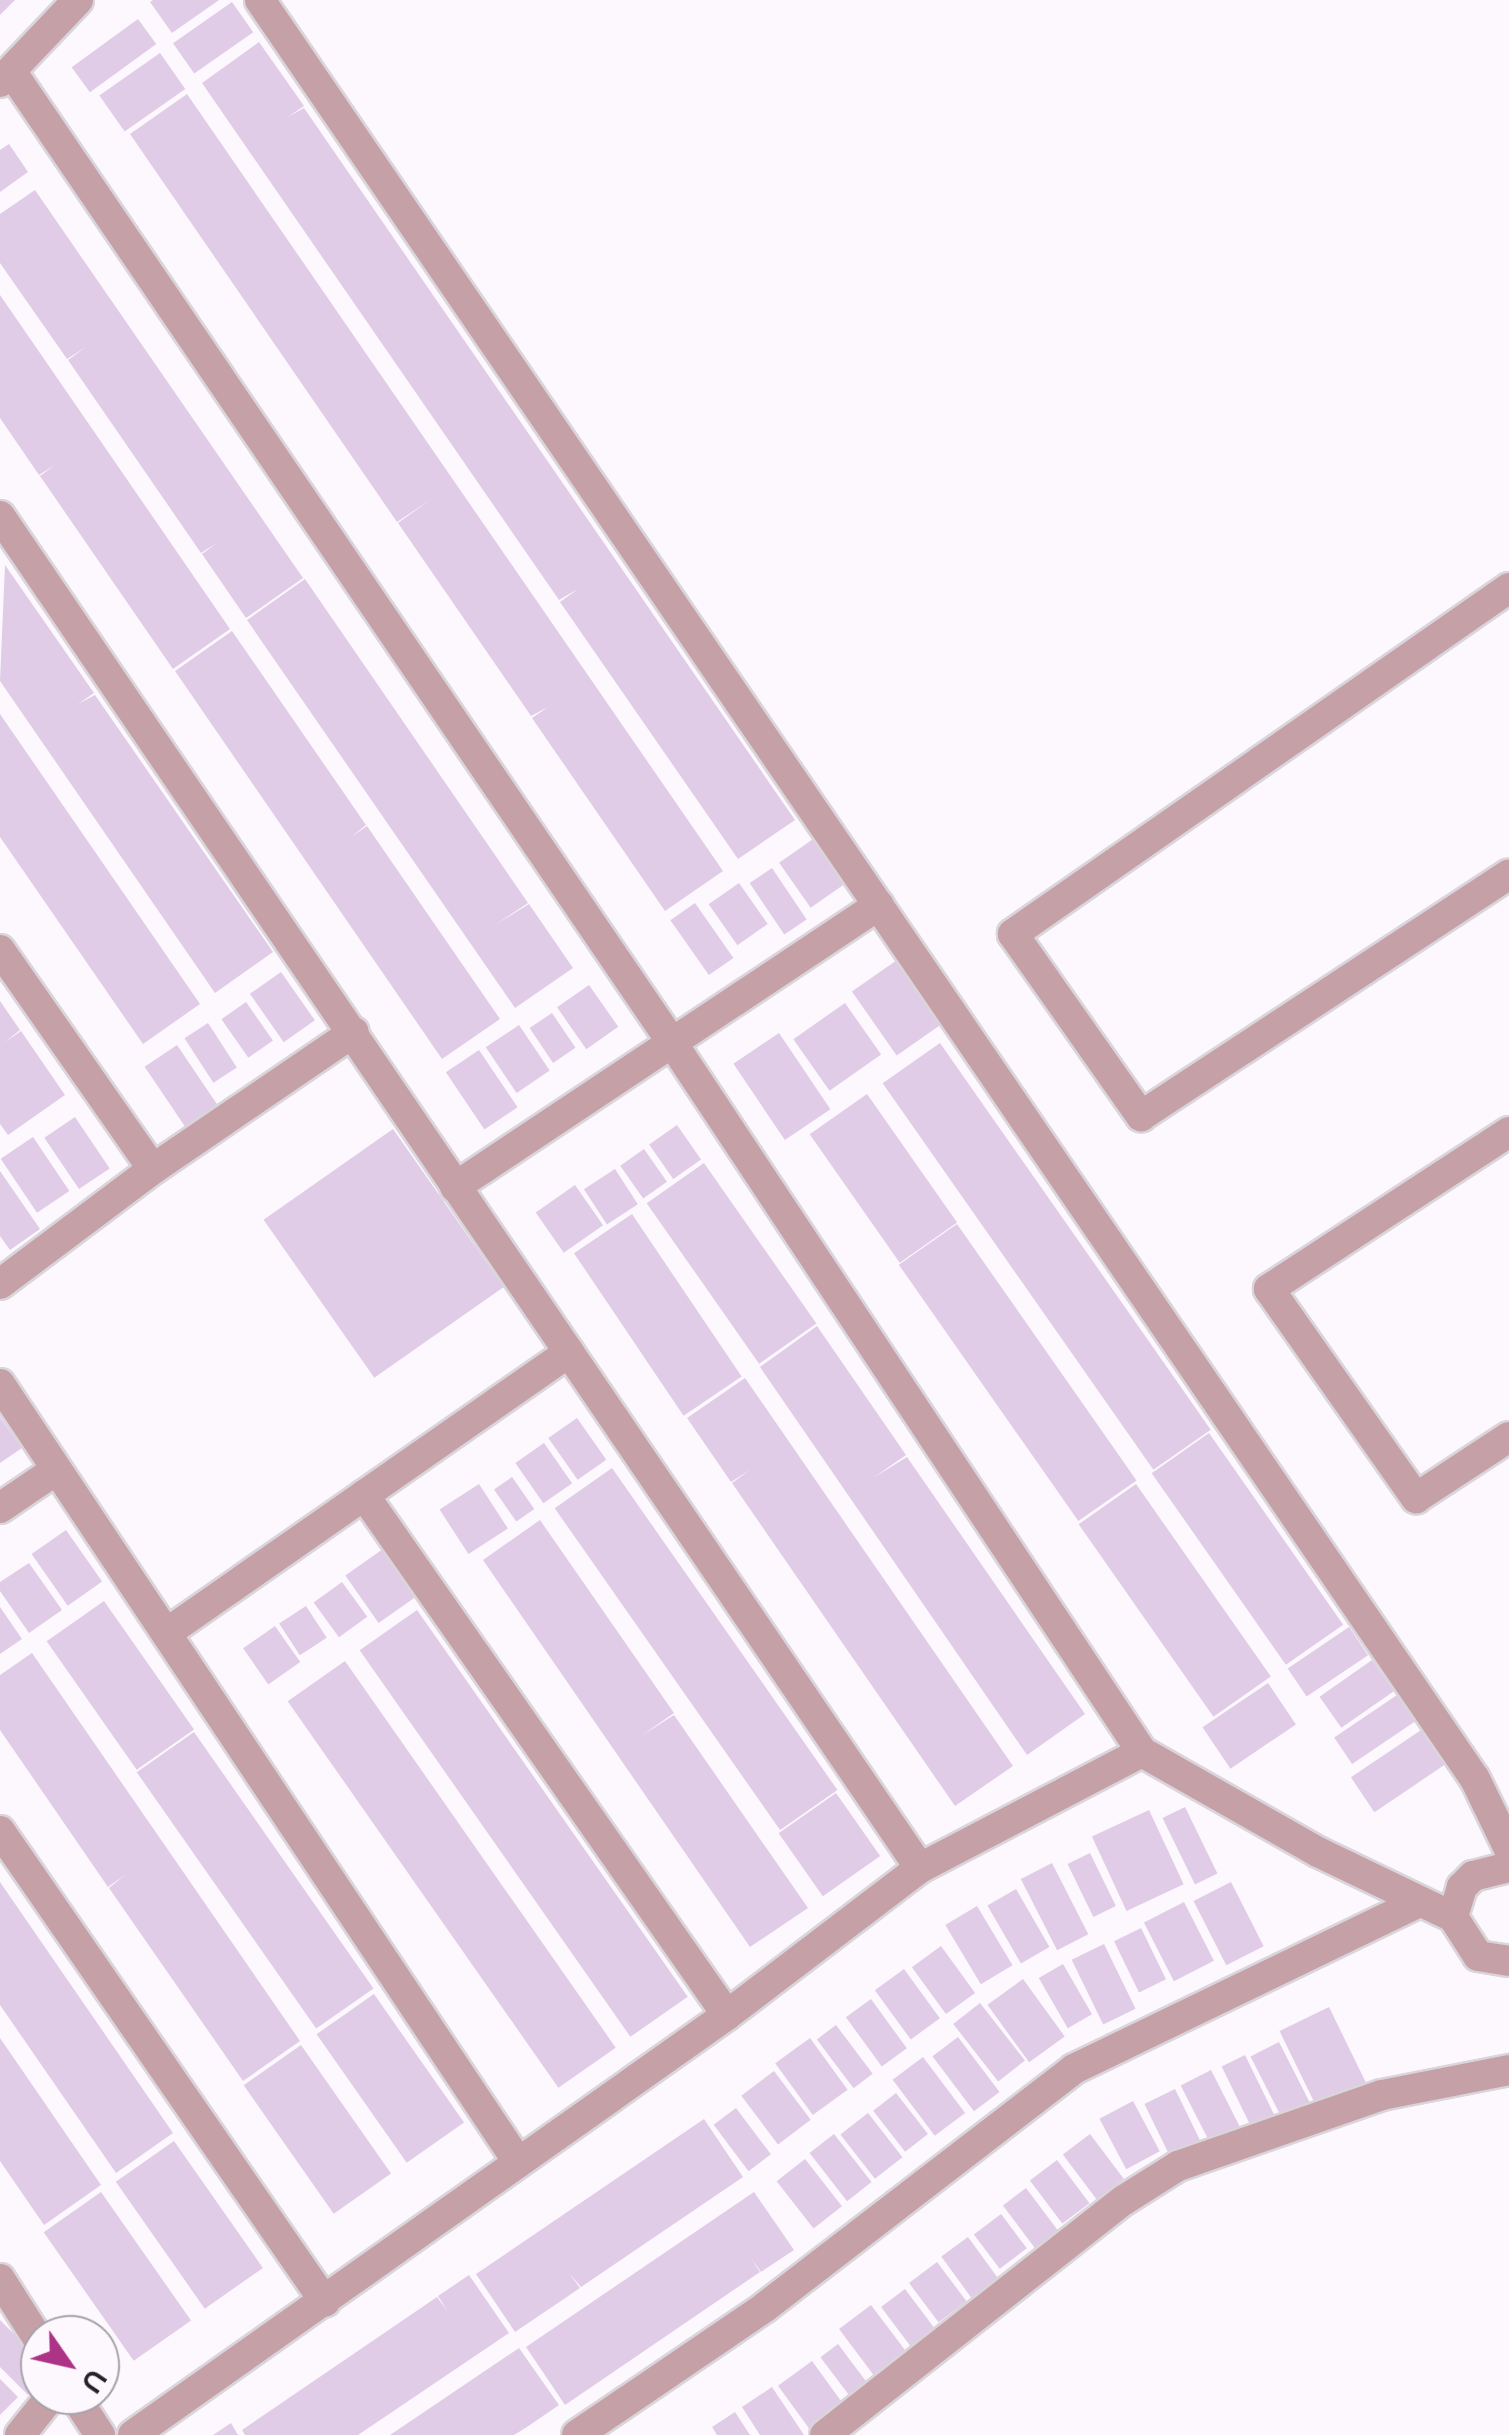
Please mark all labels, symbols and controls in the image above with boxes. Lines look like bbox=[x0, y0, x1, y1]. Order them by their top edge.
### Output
north arrow bbox=[20, 2315, 120, 2415]
text: U bbox=[74, 2363, 113, 2399]

